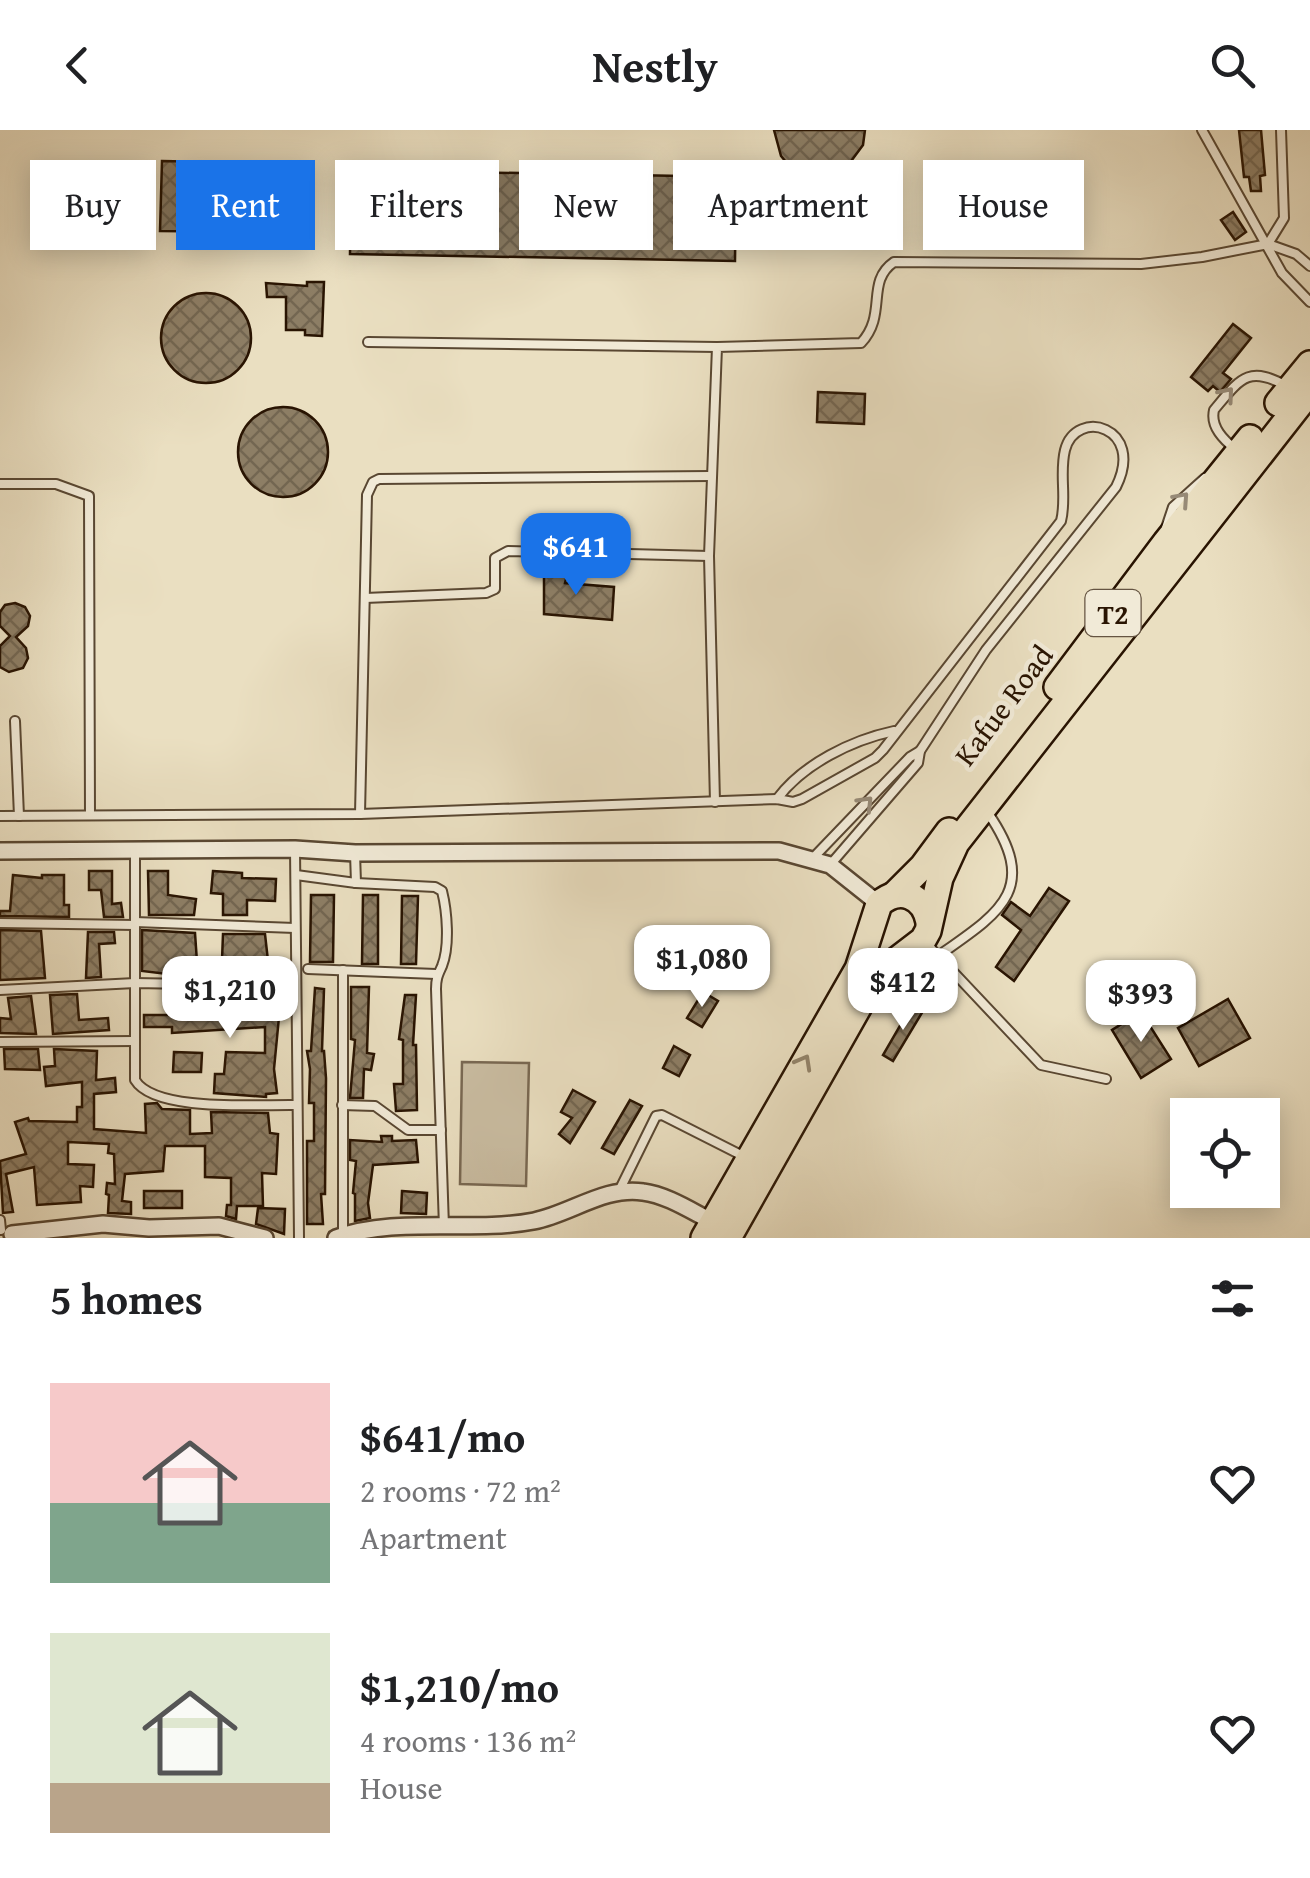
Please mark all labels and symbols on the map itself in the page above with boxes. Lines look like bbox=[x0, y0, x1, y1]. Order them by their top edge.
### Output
one-way arrow bbox=[1216, 387, 1234, 405]
one-way arrow bbox=[1170, 492, 1188, 511]
pin: $641 bbox=[517, 513, 635, 598]
road number: T2 bbox=[1086, 590, 1140, 636]
street label: Kafue Road bbox=[943, 635, 1063, 775]
one-way arrow bbox=[854, 797, 872, 815]
pin: $1,080 bbox=[621, 925, 783, 1010]
pin: $412 bbox=[844, 948, 962, 1033]
pin: $1,210 bbox=[149, 956, 311, 1041]
pin: $393 bbox=[1082, 960, 1200, 1045]
one-way arrow bbox=[791, 1055, 811, 1073]

